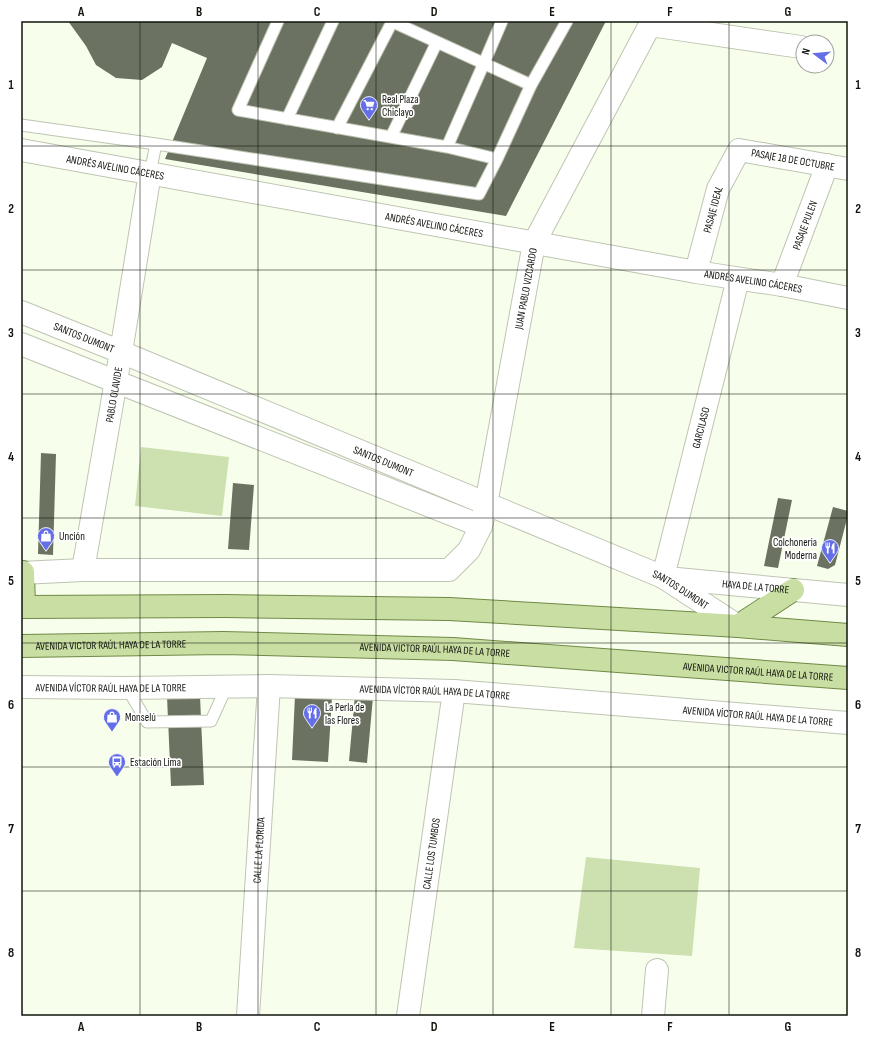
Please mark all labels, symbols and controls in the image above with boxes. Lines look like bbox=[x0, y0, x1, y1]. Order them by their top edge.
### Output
text: A bbox=[77, 4, 85, 20]
text: B bbox=[196, 4, 202, 20]
text: C bbox=[314, 4, 321, 20]
text: D bbox=[431, 4, 438, 20]
text: E bbox=[549, 4, 555, 20]
text: F bbox=[667, 4, 673, 20]
text: G bbox=[785, 4, 792, 20]
north arrow bbox=[795, 34, 835, 74]
text: N bbox=[799, 47, 813, 56]
text: 1 bbox=[8, 77, 14, 93]
text: 1 bbox=[855, 77, 861, 93]
place label: Real Plaza Chiclayo bbox=[382, 93, 419, 119]
supermarket icon: Real Plaza Chiclayo bbox=[359, 95, 379, 120]
street label: PASAJE 18 DE OCTUBRE bbox=[750, 146, 836, 174]
street label: ANDRÉS AVELINO CÁCERES bbox=[64, 152, 166, 183]
street label: PASAJE IDEAL bbox=[701, 183, 726, 234]
street label: PASAJE PULEN bbox=[790, 199, 820, 252]
text: 2 bbox=[8, 201, 14, 217]
text: 2 bbox=[855, 201, 861, 217]
street label: ANDRÉS AVELINO CÁCERES bbox=[383, 210, 484, 240]
street label: JUAN PABLO VIZCARDO bbox=[512, 247, 540, 331]
street label: ANDRÉS AVELINO CÁCERES bbox=[702, 267, 804, 296]
street label: SANTOS DUMONT bbox=[52, 320, 117, 356]
text: 3 bbox=[8, 325, 14, 341]
text: 3 bbox=[855, 325, 861, 341]
street label: PABLO OLAVIDE bbox=[103, 366, 125, 424]
street label: GARCILASO bbox=[690, 406, 712, 450]
street label: SANTOS DUMONT bbox=[351, 443, 416, 480]
text: 4 bbox=[8, 449, 14, 465]
text: 4 bbox=[855, 449, 861, 465]
shop icon: Unción bbox=[36, 526, 56, 551]
place label: Unción bbox=[59, 530, 85, 543]
place label: Colchoneria Moderna bbox=[773, 536, 817, 562]
restaurant icon: Colchoneria Moderna bbox=[820, 538, 840, 563]
street label: SANTOS DUMONT bbox=[651, 567, 712, 612]
text: 5 bbox=[8, 573, 14, 589]
text: 5 bbox=[855, 573, 861, 589]
street label: HAYA DE LA TORRE bbox=[721, 577, 790, 596]
street label: AVENIDA VICTOR RAÚL HAYA DE LA TORRE bbox=[35, 638, 186, 653]
street label: AVENIDA VICTOR RAÚL HAYA DE LA TORRE bbox=[358, 641, 511, 660]
street label: AVENIDA VICTOR RAÚL HAYA DE LA TORRE bbox=[681, 660, 834, 684]
street label: AVENIDA VÍCTOR RAÚL HAYA DE LA TORRE bbox=[35, 681, 186, 695]
street label: AVENIDA VÍCTOR RAÚL HAYA DE LA TORRE bbox=[358, 682, 511, 703]
text: 6 bbox=[8, 697, 14, 713]
text: 6 bbox=[855, 697, 861, 713]
place label: La Perla de las Flores bbox=[325, 701, 364, 727]
restaurant icon: La Perla de las Flores bbox=[302, 703, 322, 728]
street label: AVENIDA VÍCTOR RAÚL HAYA DE LA TORRE bbox=[681, 704, 833, 729]
shop icon: Monselú bbox=[102, 707, 122, 732]
place label: Monselú bbox=[125, 711, 156, 724]
bus stop icon: Estación Lima bbox=[107, 752, 127, 777]
place label: Estación Lima bbox=[130, 756, 181, 769]
street label: CALLE LA FLORIDA bbox=[250, 817, 268, 884]
street label: CALLE LOS TUMBOS bbox=[420, 817, 443, 890]
text: 7 bbox=[8, 821, 14, 837]
text: 7 bbox=[855, 821, 861, 837]
text: 8 bbox=[8, 945, 14, 961]
text: 8 bbox=[855, 945, 861, 961]
text: A bbox=[77, 1019, 85, 1035]
text: B bbox=[196, 1019, 202, 1035]
text: C bbox=[314, 1019, 321, 1035]
text: D bbox=[431, 1019, 438, 1035]
text: E bbox=[549, 1019, 555, 1035]
text: F bbox=[667, 1019, 673, 1035]
text: G bbox=[785, 1019, 792, 1035]

